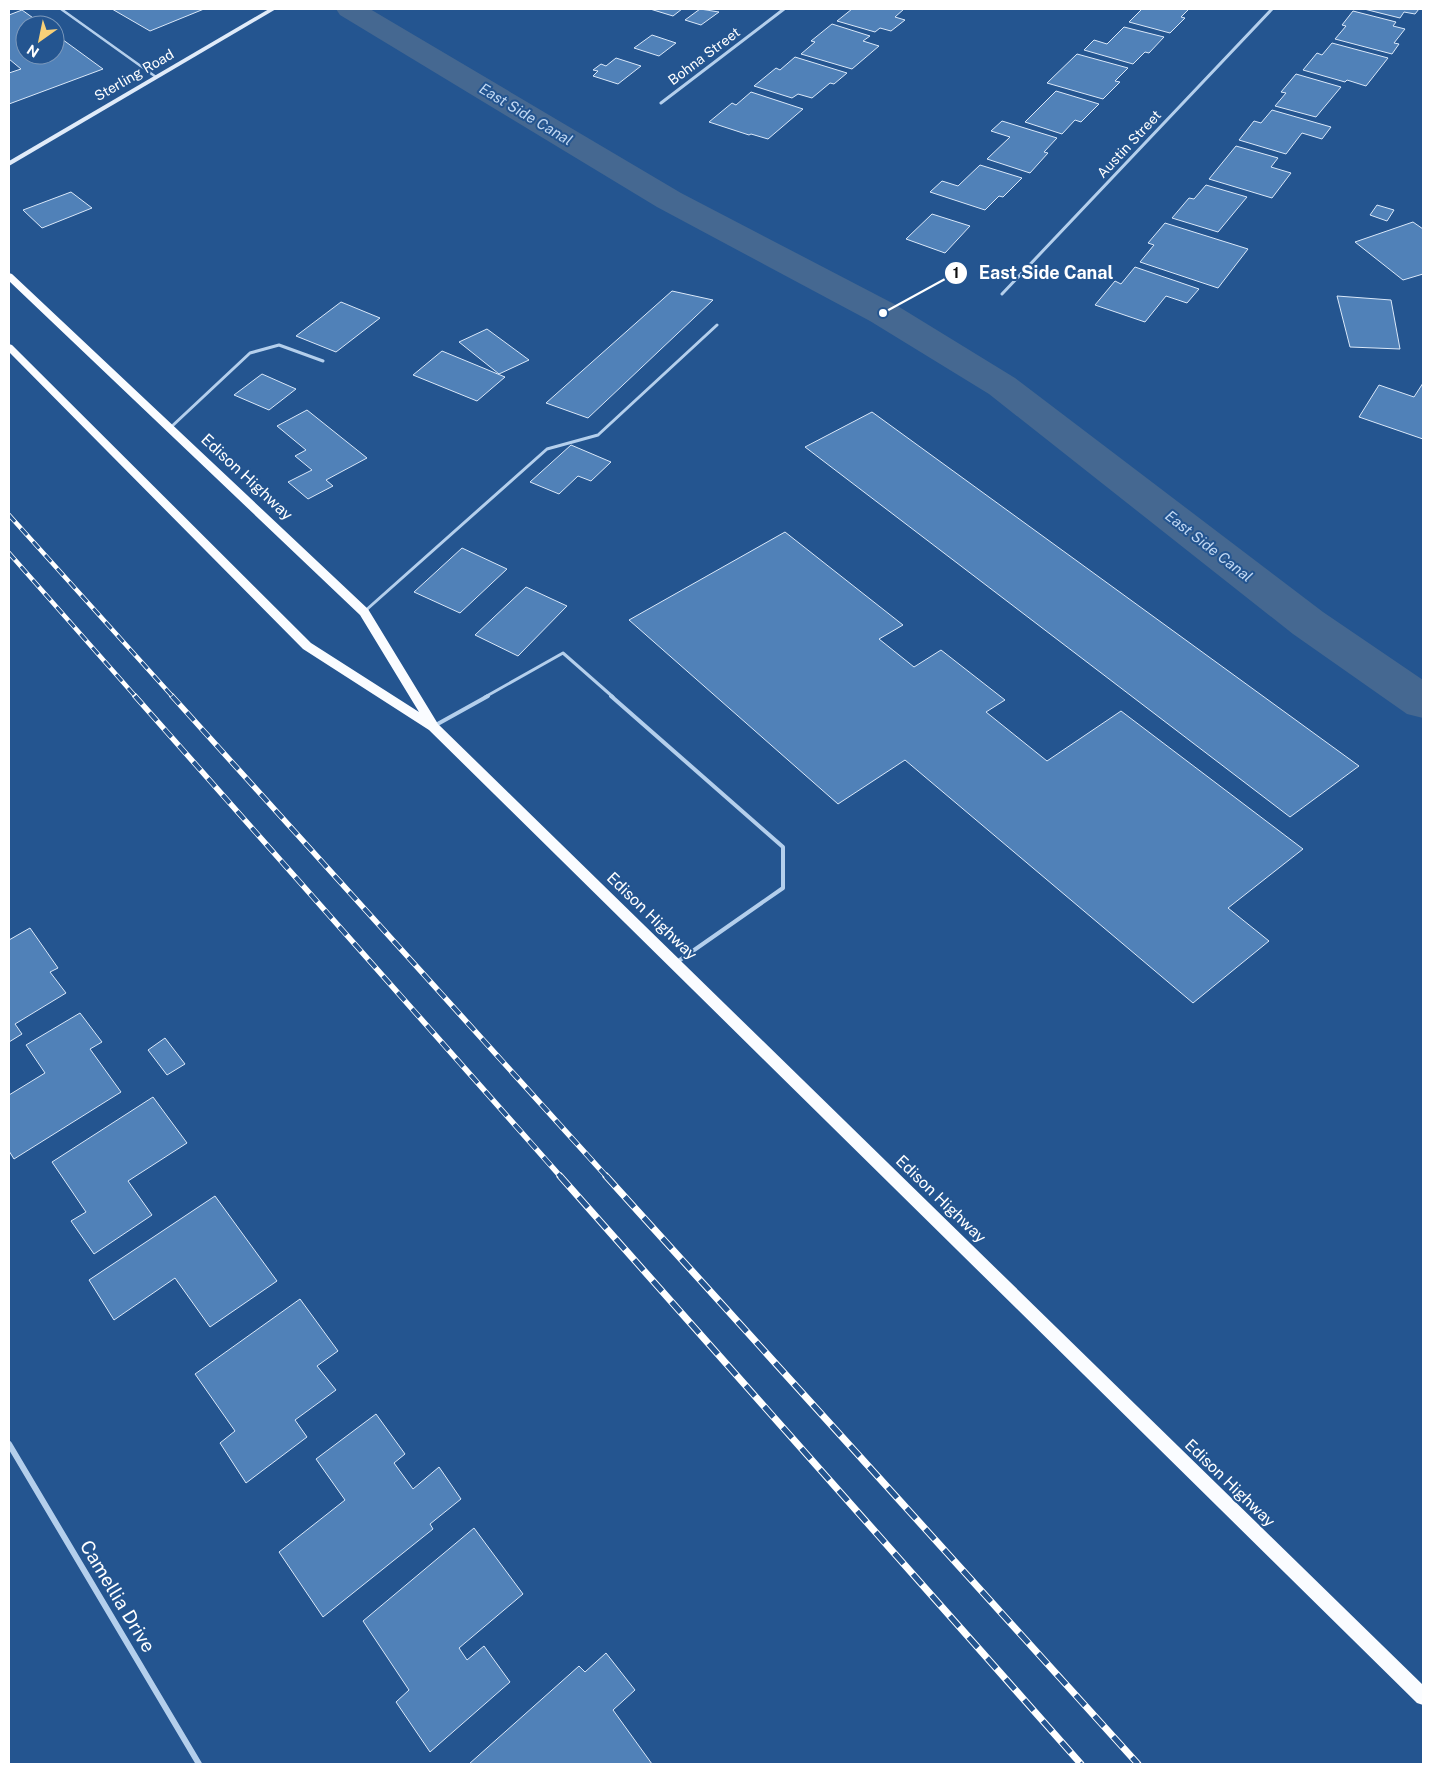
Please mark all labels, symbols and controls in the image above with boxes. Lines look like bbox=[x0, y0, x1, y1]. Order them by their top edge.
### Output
north arrow bbox=[15, 15, 65, 65]
street label: Bohna Street bbox=[665, 24, 743, 88]
text: N bbox=[24, 41, 42, 61]
street label: Sterling Road bbox=[92, 46, 176, 104]
water label: East Side Canal bbox=[476, 80, 576, 148]
street label: Austin Street bbox=[1094, 107, 1164, 181]
callout: East Side Canal bbox=[944, 256, 1123, 289]
text: East Side Canal bbox=[979, 262, 1113, 283]
text: 1 bbox=[953, 264, 959, 281]
street label: Edison Highway bbox=[197, 430, 297, 525]
water label: East Side Canal bbox=[1162, 507, 1256, 585]
street label: Edison Highway bbox=[603, 868, 701, 964]
street label: Edison Highway bbox=[892, 1151, 990, 1247]
street label: Edison Highway bbox=[1181, 1435, 1279, 1531]
street label: Camellia Drive bbox=[76, 1536, 160, 1656]

